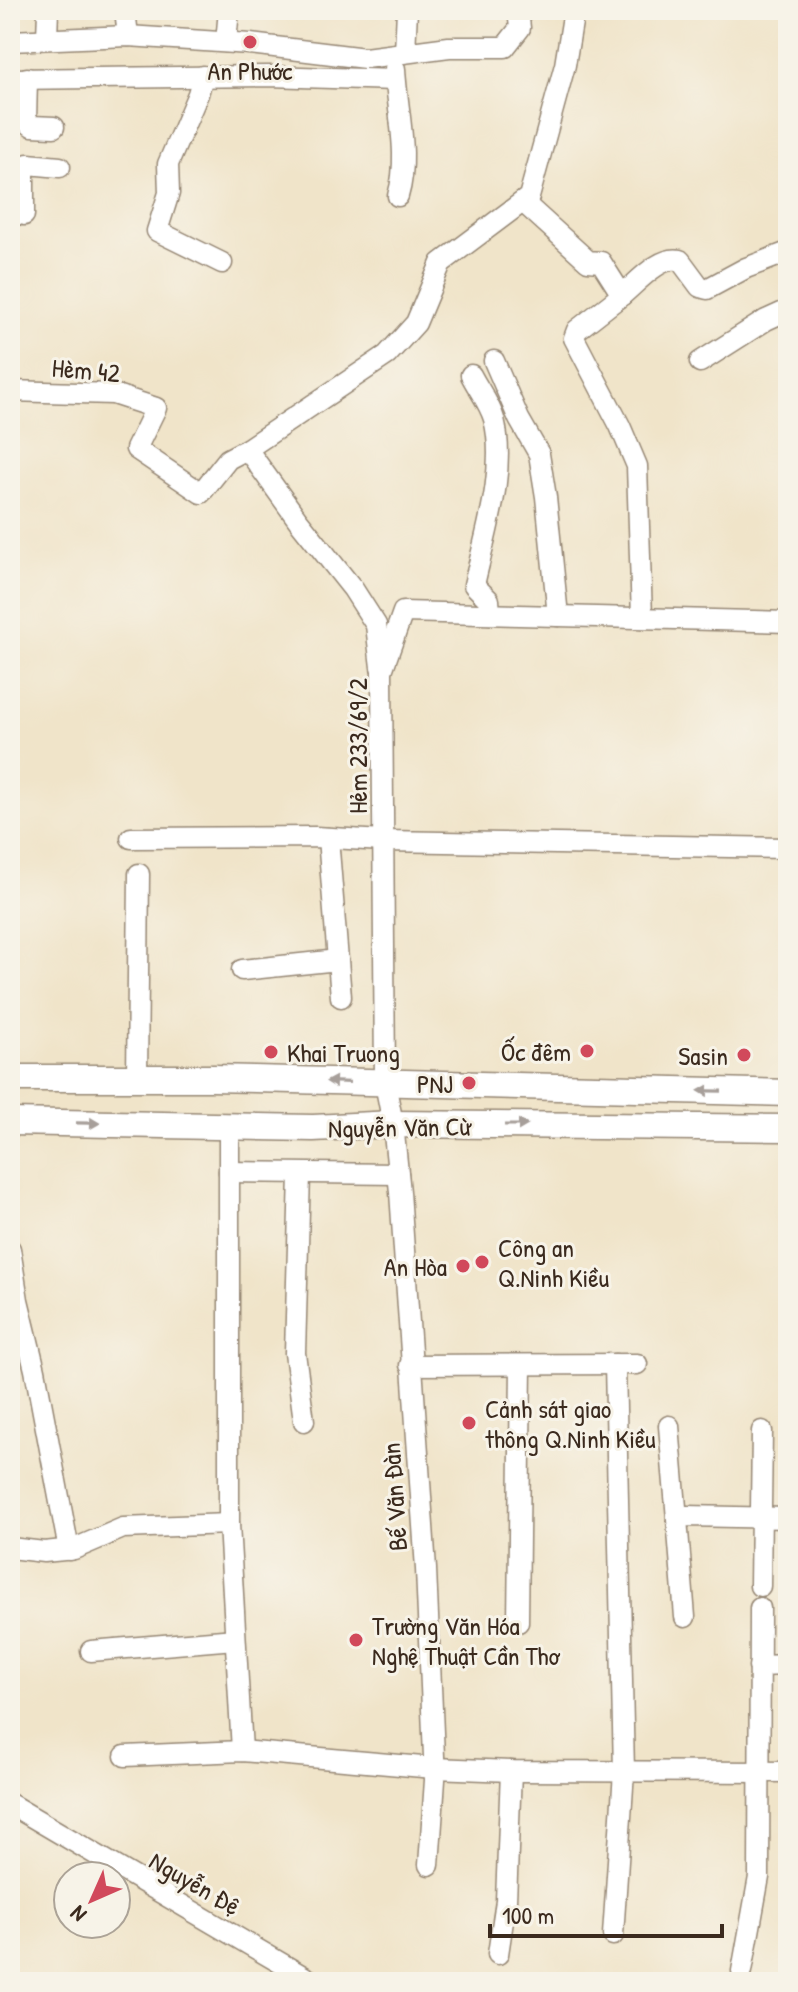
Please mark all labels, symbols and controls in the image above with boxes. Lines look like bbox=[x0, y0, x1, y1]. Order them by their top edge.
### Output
marker: An Phước bbox=[241, 33, 259, 51]
place label: An Phước bbox=[208, 53, 292, 88]
street label: Hèm 42 bbox=[51, 350, 121, 390]
street label: Hẻm 233/69/2 bbox=[340, 678, 375, 814]
place label: Ốc đêm bbox=[501, 1034, 571, 1069]
place label: Khai Truong bbox=[287, 1035, 400, 1070]
place label: Sasin bbox=[678, 1038, 728, 1073]
marker: Ốc đêm bbox=[578, 1042, 596, 1060]
marker: Khai Truong bbox=[262, 1043, 280, 1061]
marker: Sasin bbox=[735, 1046, 753, 1064]
place label: PNJ bbox=[417, 1066, 453, 1101]
marker: PNJ bbox=[460, 1074, 478, 1092]
one-way arrow bbox=[325, 1075, 350, 1088]
one-way arrow bbox=[697, 1085, 722, 1097]
street label: Nguyễn Văn Cừ bbox=[328, 1108, 473, 1146]
one-way arrow bbox=[76, 1117, 101, 1130]
one-way arrow bbox=[504, 1119, 529, 1131]
place label: Công an Q.Ninh Kiều bbox=[498, 1230, 609, 1295]
place label: An Hòa bbox=[384, 1249, 447, 1284]
marker: Công an Q.Ninh Kiều bbox=[473, 1253, 491, 1271]
marker: An Hòa bbox=[454, 1257, 472, 1275]
place label: Cảnh sát giao thông Q.Ninh Kiều bbox=[485, 1391, 656, 1456]
marker: Cảnh sát giao thông Q.Ninh Kiều bbox=[460, 1414, 478, 1432]
street label: Bế Văn Đàn bbox=[373, 1442, 415, 1552]
place label: Trường Văn Hóa Nghệ Thuật Cần Thơ bbox=[372, 1608, 561, 1673]
marker: Trường Văn Hóa Nghệ Thuật Cần Thơ bbox=[347, 1631, 365, 1649]
street label: Nguyễn Đệ bbox=[143, 1843, 247, 1923]
north arrow bbox=[52, 1860, 132, 1940]
scale bar bbox=[490, 1888, 722, 1938]
text: N bbox=[63, 1899, 93, 1929]
text: 100 m bbox=[502, 1899, 554, 1931]

